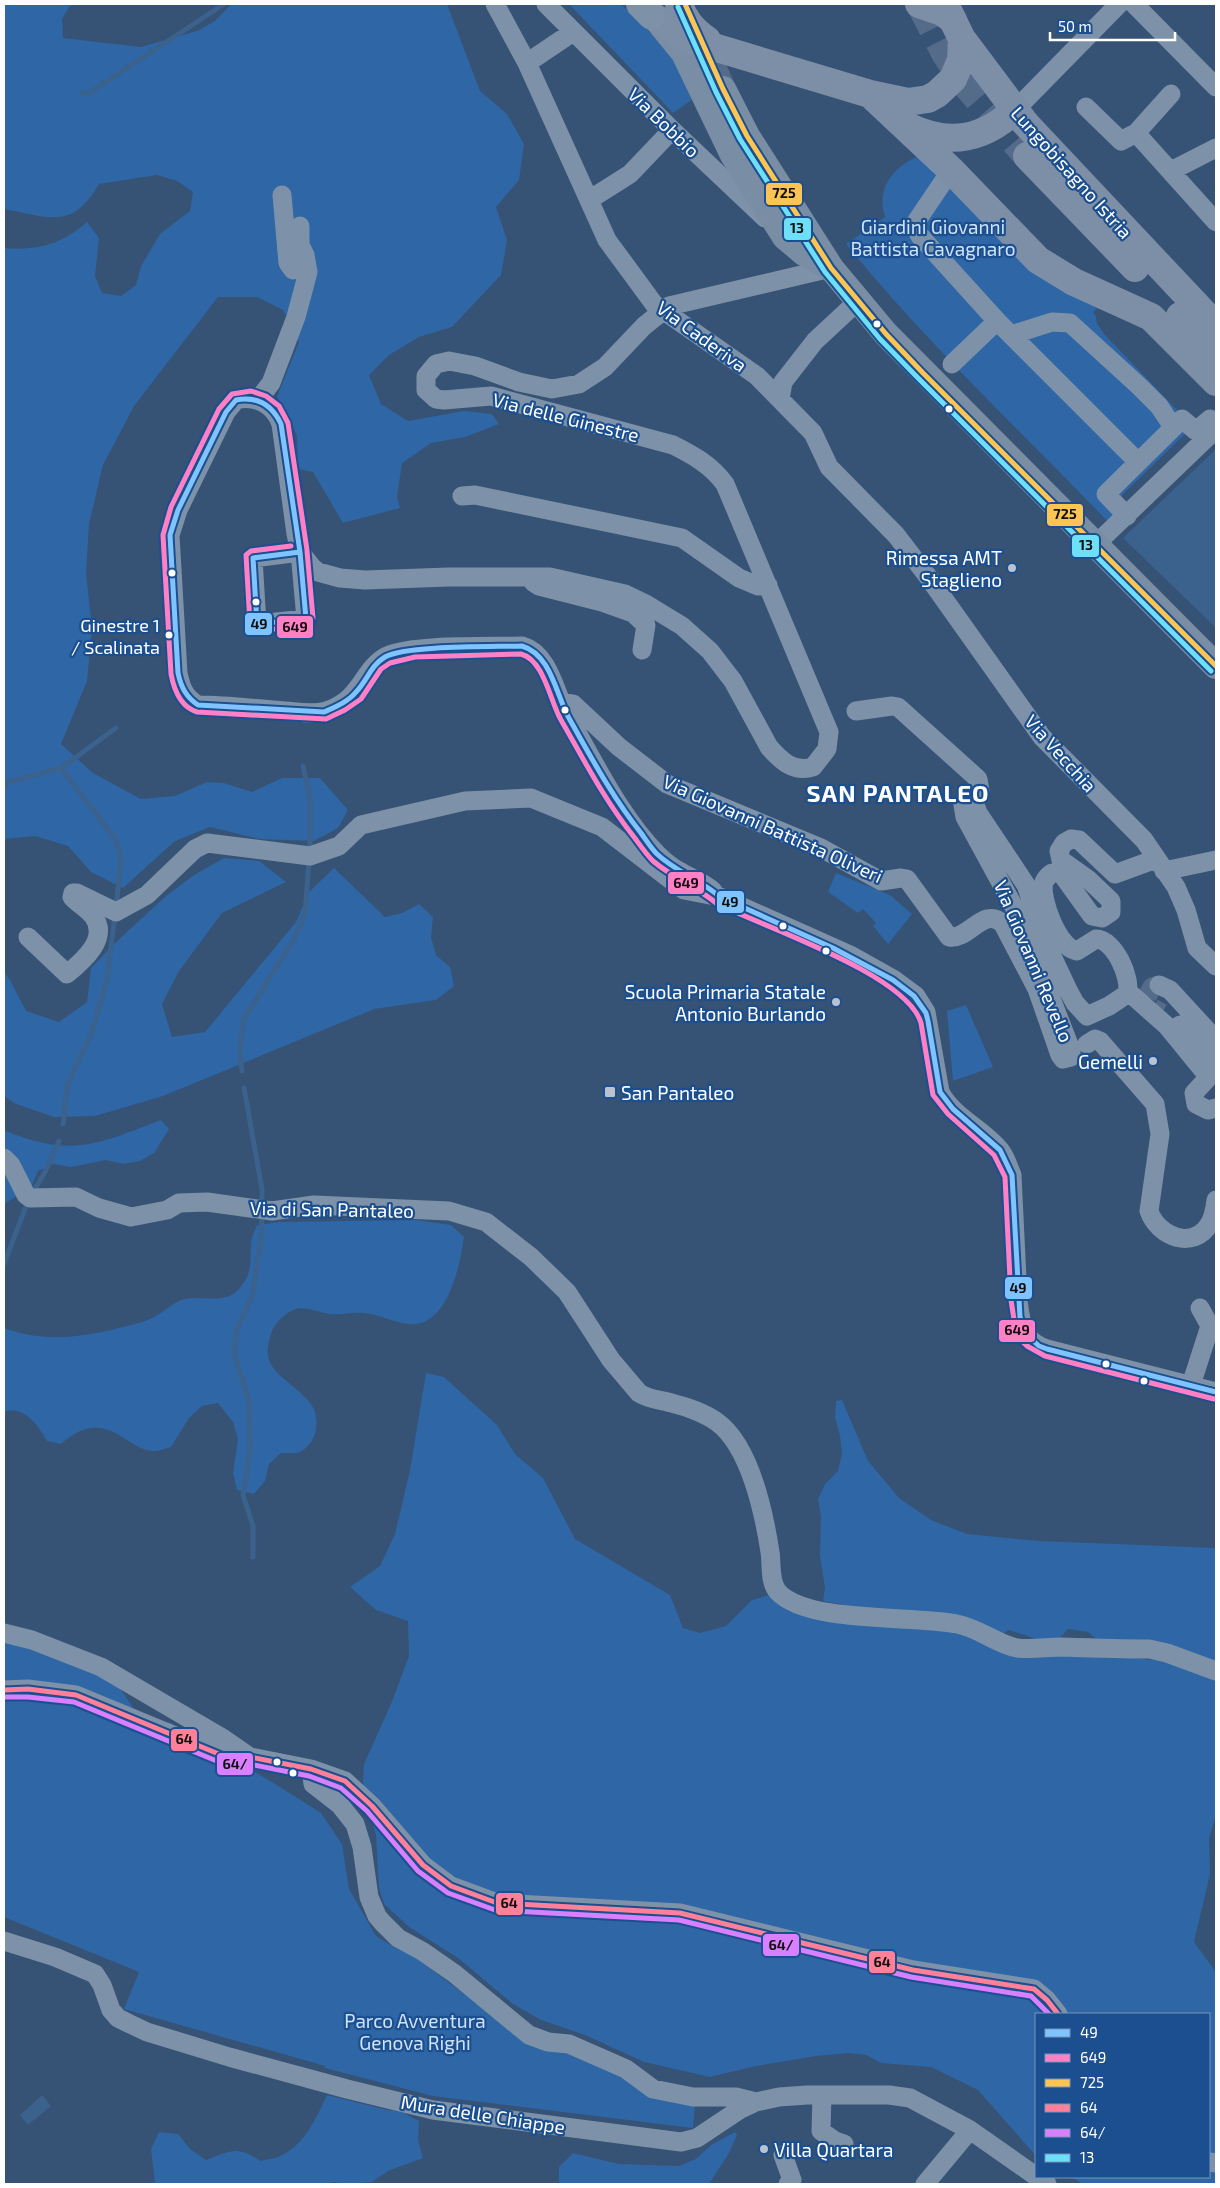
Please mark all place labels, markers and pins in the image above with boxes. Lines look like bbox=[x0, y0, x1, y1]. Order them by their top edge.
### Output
unlabelled marker bbox=[872, 319, 882, 329]
unlabelled marker bbox=[944, 404, 954, 414]
place label: Rimessa AMT Staglieno bbox=[886, 546, 1002, 591]
marker: Rimessa AMT Staglieno bbox=[1006, 562, 1018, 574]
unlabelled marker bbox=[167, 568, 177, 578]
unlabelled marker bbox=[251, 597, 261, 607]
place label: Ginestre 1 / Scalinata bbox=[71, 614, 160, 658]
marker: Ginestre 1 / Scalinata bbox=[164, 630, 174, 640]
unlabelled marker bbox=[560, 705, 570, 715]
unlabelled marker bbox=[778, 921, 788, 931]
unlabelled marker bbox=[821, 946, 831, 956]
place label: Scuola Primaria Statale Antonio Burlando bbox=[625, 980, 826, 1025]
marker: Scuola Primaria Statale Antonio Burlando bbox=[830, 996, 842, 1008]
place label: Gemelli bbox=[1078, 1050, 1143, 1073]
marker: Gemelli bbox=[1147, 1055, 1159, 1067]
place label: San Pantaleo bbox=[621, 1081, 734, 1104]
marker: San Pantaleo bbox=[603, 1085, 617, 1099]
unlabelled marker bbox=[1101, 1359, 1111, 1369]
unlabelled marker bbox=[1139, 1376, 1149, 1386]
unlabelled marker bbox=[272, 1757, 282, 1767]
unlabelled marker bbox=[288, 1768, 298, 1778]
place label: Villa Quartara bbox=[774, 2138, 894, 2161]
marker: Villa Quartara bbox=[758, 2143, 770, 2155]

